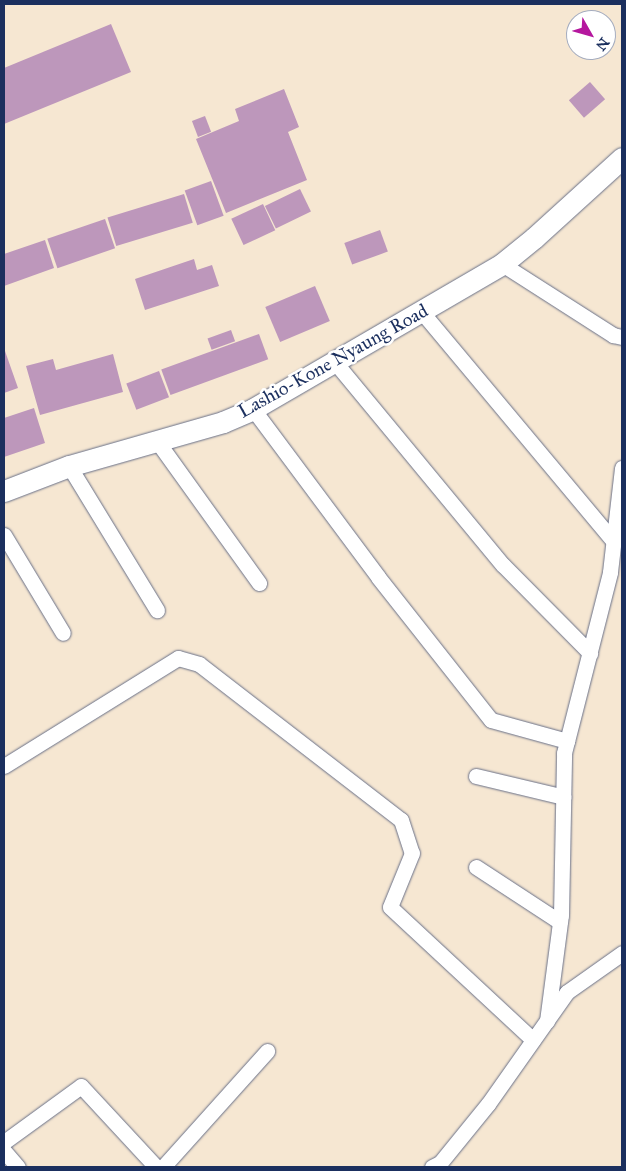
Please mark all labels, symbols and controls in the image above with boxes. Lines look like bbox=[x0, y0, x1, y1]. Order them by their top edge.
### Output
north arrow bbox=[566, 10, 616, 60]
text: N bbox=[592, 34, 613, 54]
street label: Lashio-Kone Nyaung Road bbox=[234, 299, 432, 423]

